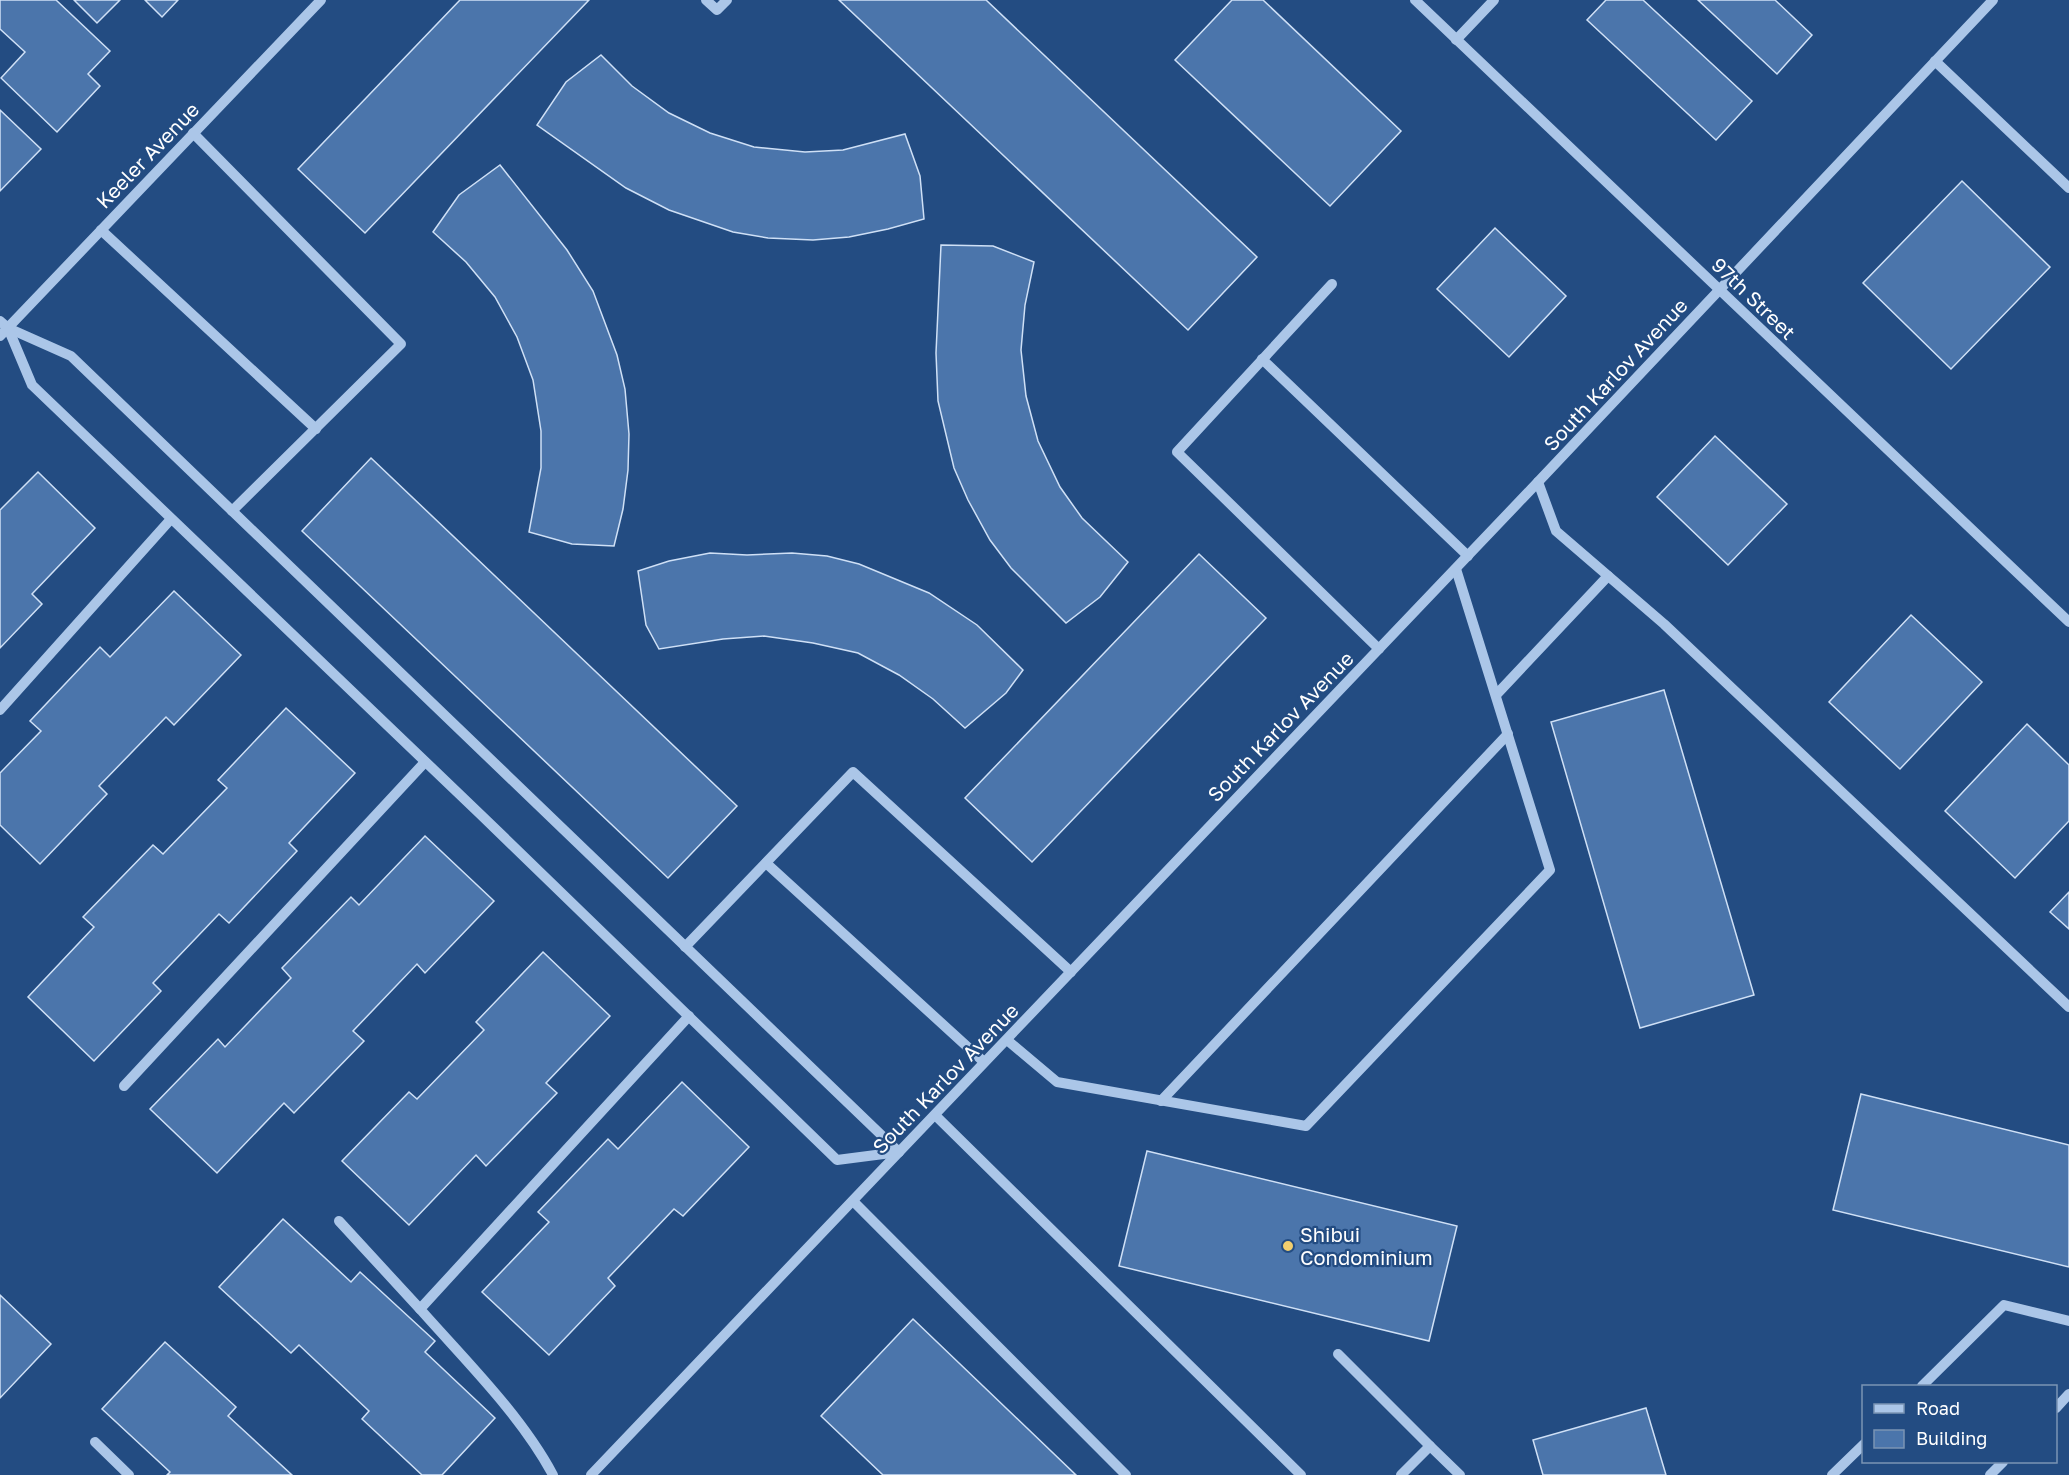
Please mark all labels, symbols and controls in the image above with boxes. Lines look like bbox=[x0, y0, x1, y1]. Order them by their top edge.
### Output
street label: Keeler Avenue bbox=[91, 97, 203, 213]
street label: 97th Street bbox=[1707, 252, 1801, 344]
street label: South Karlov Avenue bbox=[1538, 293, 1692, 455]
street label: South Karlov Avenue bbox=[1202, 646, 1358, 806]
street label: South Karlov Avenue bbox=[867, 998, 1023, 1158]
place label: Shibui Condominium bbox=[1300, 1222, 1433, 1269]
marker: Shibui Condominium bbox=[1281, 1239, 1295, 1253]
legend bbox=[1862, 1385, 2057, 1463]
text: Road bbox=[1916, 1397, 1960, 1419]
text: Building bbox=[1916, 1427, 1987, 1449]

